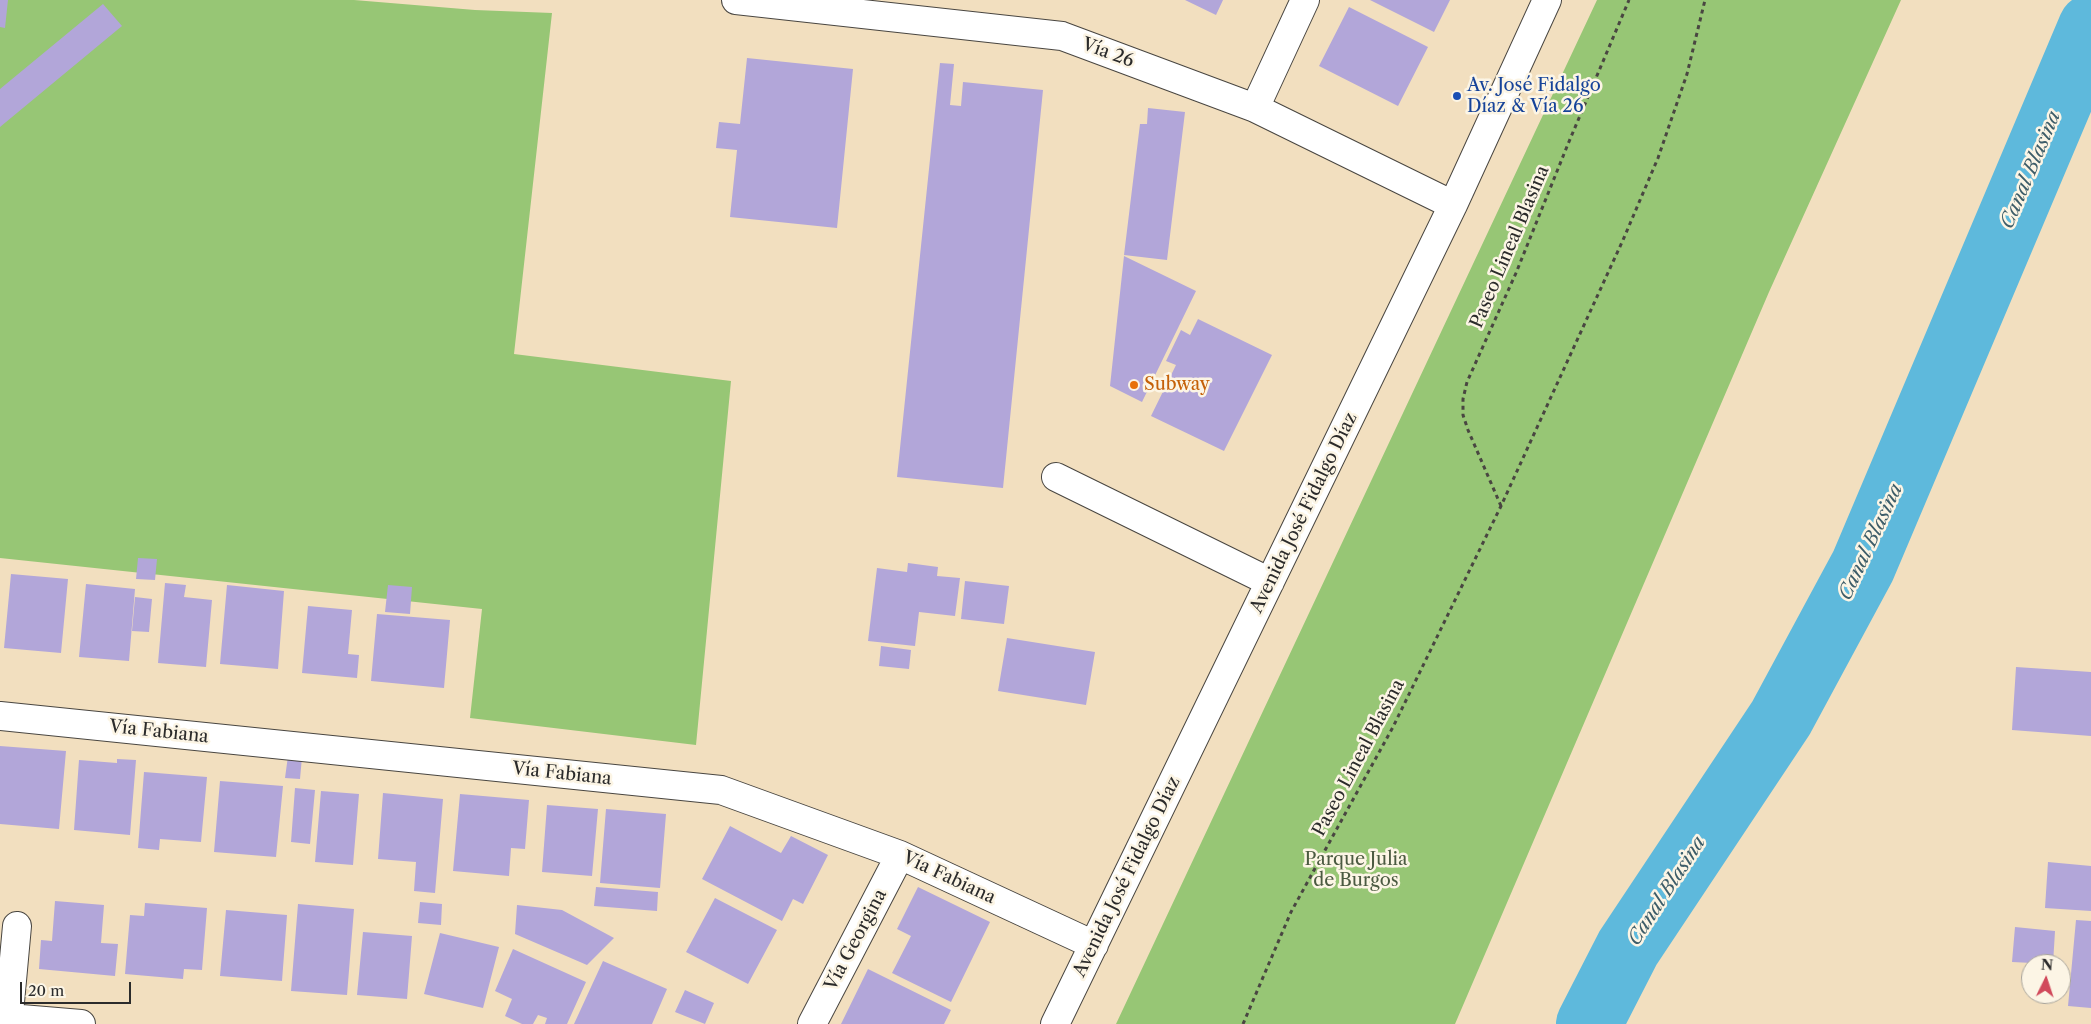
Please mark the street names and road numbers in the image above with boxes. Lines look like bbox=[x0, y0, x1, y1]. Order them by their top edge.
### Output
street label: Vía 26 bbox=[1079, 34, 1137, 72]
street label: Paseo Lineal Blasina bbox=[1466, 162, 1554, 332]
street label: Avenida José Fidalgo Díaz bbox=[1246, 409, 1362, 617]
street label: Paseo Lineal Blasina bbox=[1309, 676, 1409, 840]
street label: Vía Fabiana bbox=[108, 716, 210, 748]
street label: Vía Fabiana bbox=[511, 758, 613, 790]
street label: Avenida José Fidalgo Díaz bbox=[1069, 773, 1185, 981]
street label: Vía Fabiana bbox=[899, 847, 999, 909]
street label: Vía Georgina bbox=[820, 886, 892, 994]

